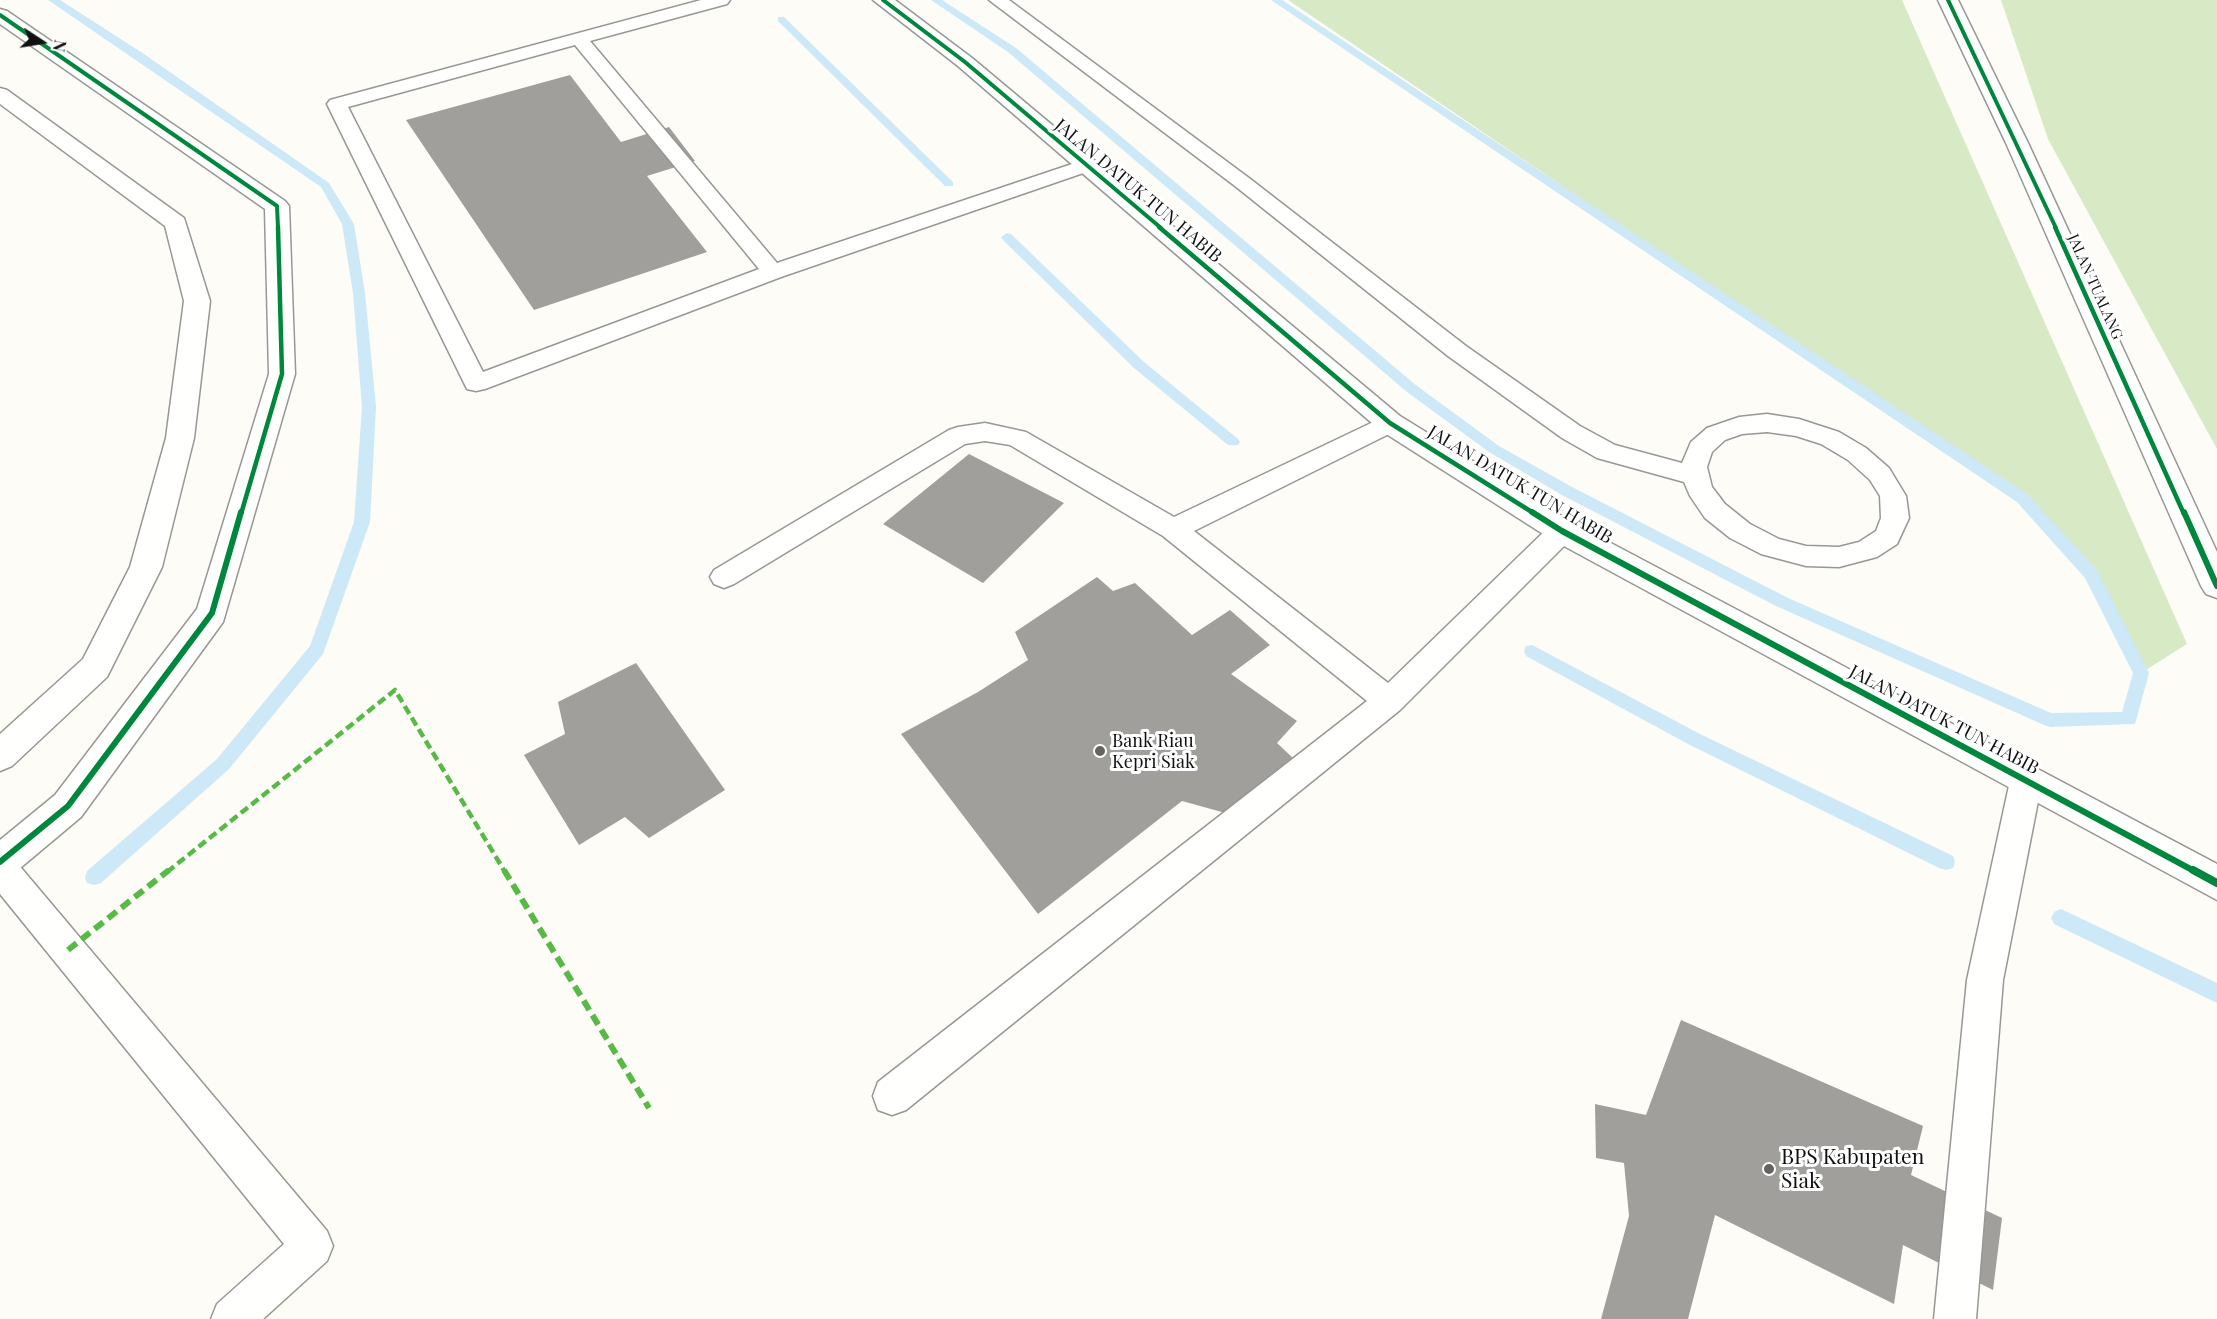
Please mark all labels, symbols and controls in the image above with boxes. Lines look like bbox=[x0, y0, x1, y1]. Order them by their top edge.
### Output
north arrow bbox=[12, 12, 72, 72]
text: N bbox=[49, 38, 72, 54]
street label: JALAN DATUK TUN HABIB bbox=[1050, 115, 1226, 267]
street label: JALAN TUALANG bbox=[2064, 232, 2126, 342]
street label: JALAN DATUK TUN HABIB bbox=[1424, 421, 1616, 549]
street label: JALAN DATUK TUN HABIB bbox=[1845, 661, 2043, 779]
place label: Bank Riau Kepri Siak bbox=[1112, 730, 1195, 772]
marker: Bank Riau Kepri Siak bbox=[1093, 744, 1107, 758]
place label: BPS Kabupaten Siak bbox=[1781, 1144, 1924, 1194]
marker: BPS Kabupaten Siak bbox=[1762, 1162, 1776, 1176]

